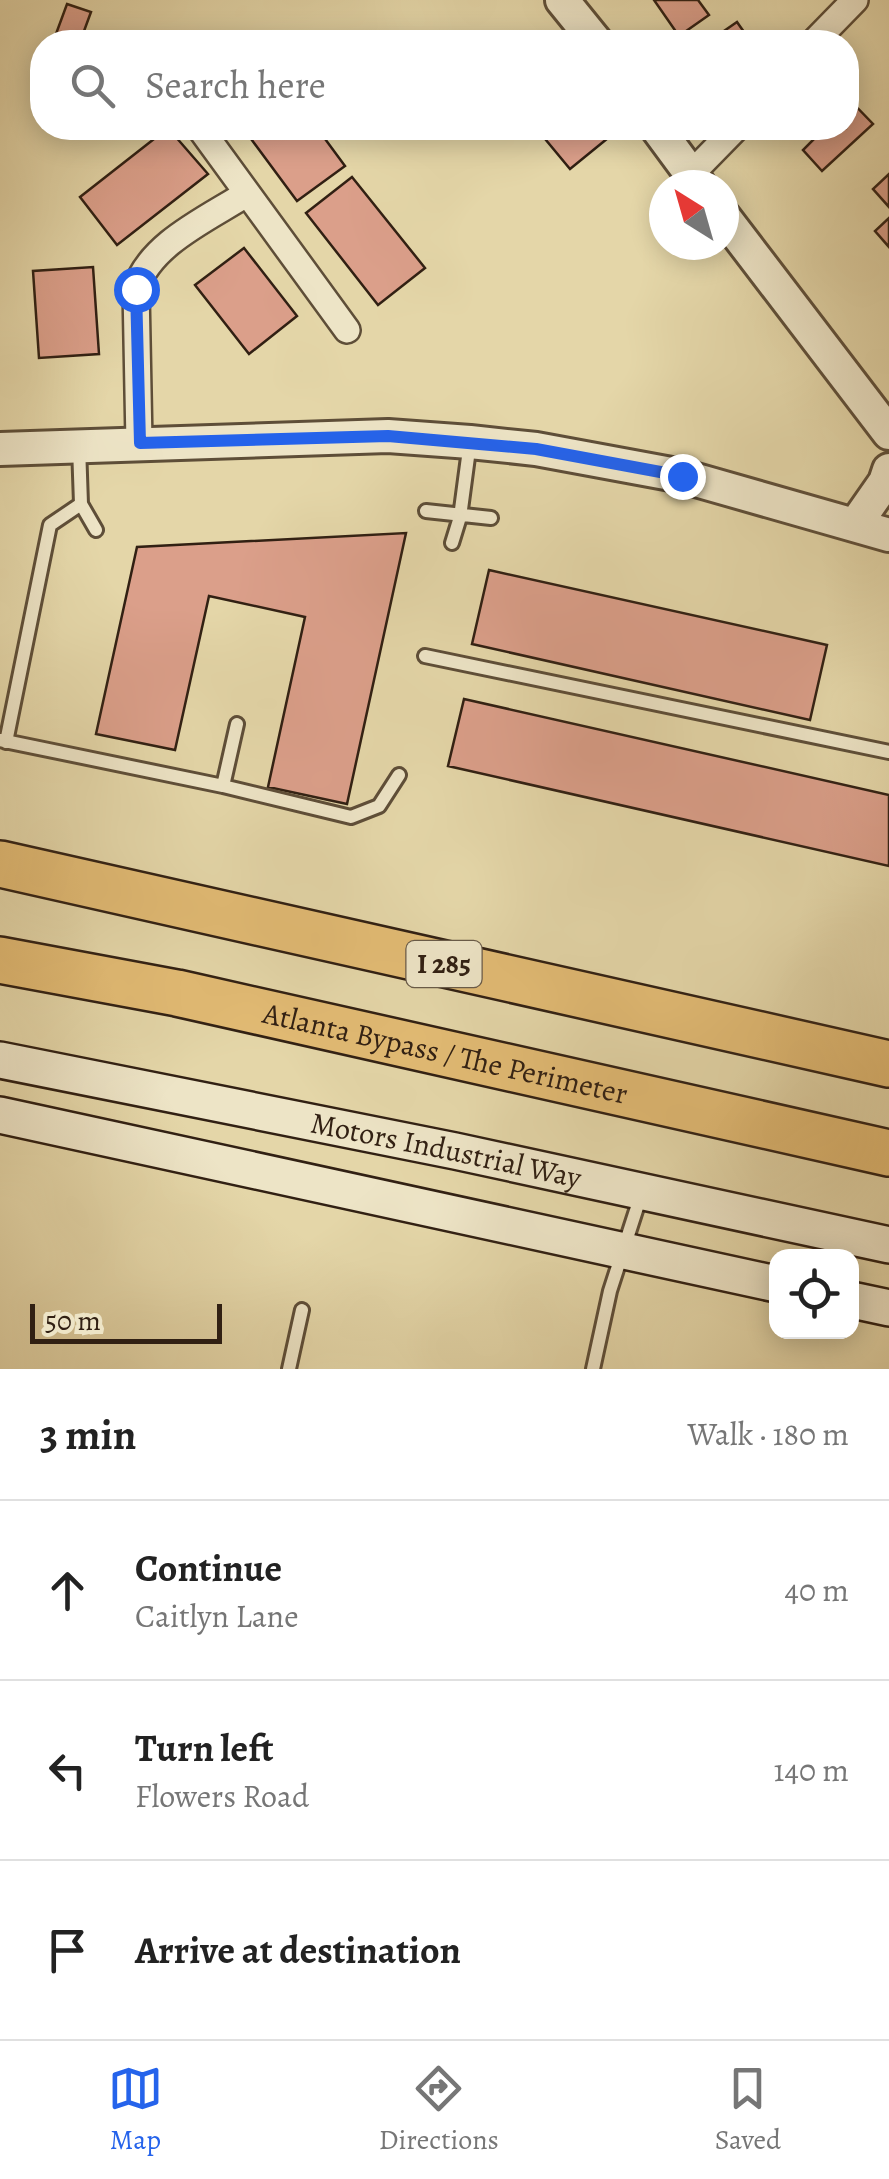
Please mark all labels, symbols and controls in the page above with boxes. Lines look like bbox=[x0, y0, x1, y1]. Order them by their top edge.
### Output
search box bbox=[30, 30, 859, 140]
icon: search bbox=[65, 58, 120, 113]
text: Search here bbox=[145, 59, 326, 111]
north arrow bbox=[649, 170, 739, 260]
route start bbox=[114, 267, 160, 313]
route end bbox=[660, 454, 706, 500]
road number: I 285 bbox=[406, 941, 482, 987]
street label: Atlanta Bypass / The Perimeter bbox=[258, 993, 632, 1114]
street label: Motors Industrial Way bbox=[307, 1103, 585, 1198]
map controls bbox=[769, 1249, 859, 1339]
button: locate bbox=[769, 1249, 859, 1339]
scale bar bbox=[30, 1299, 222, 1344]
text: 50 m bbox=[45, 1302, 101, 1340]
text: 3 min bbox=[40, 1406, 136, 1463]
text: Walk · 180 m bbox=[688, 1412, 849, 1456]
text: Continue bbox=[135, 1542, 282, 1594]
icon: ahead bbox=[40, 1563, 95, 1618]
text: 40 m bbox=[784, 1568, 849, 1612]
text: Caitlyn Lane bbox=[135, 1594, 299, 1638]
text: Turn left bbox=[135, 1722, 274, 1774]
icon: left bbox=[40, 1743, 95, 1798]
text: 140 m bbox=[774, 1748, 849, 1792]
text: Flowers Road bbox=[135, 1774, 309, 1818]
icon: arrive bbox=[40, 1923, 95, 1978]
text: Arrive at destination bbox=[135, 1924, 461, 1976]
tab: Map bbox=[108, 2061, 163, 2159]
tab: Directions bbox=[379, 2061, 499, 2159]
tab: Saved bbox=[715, 2061, 781, 2159]

